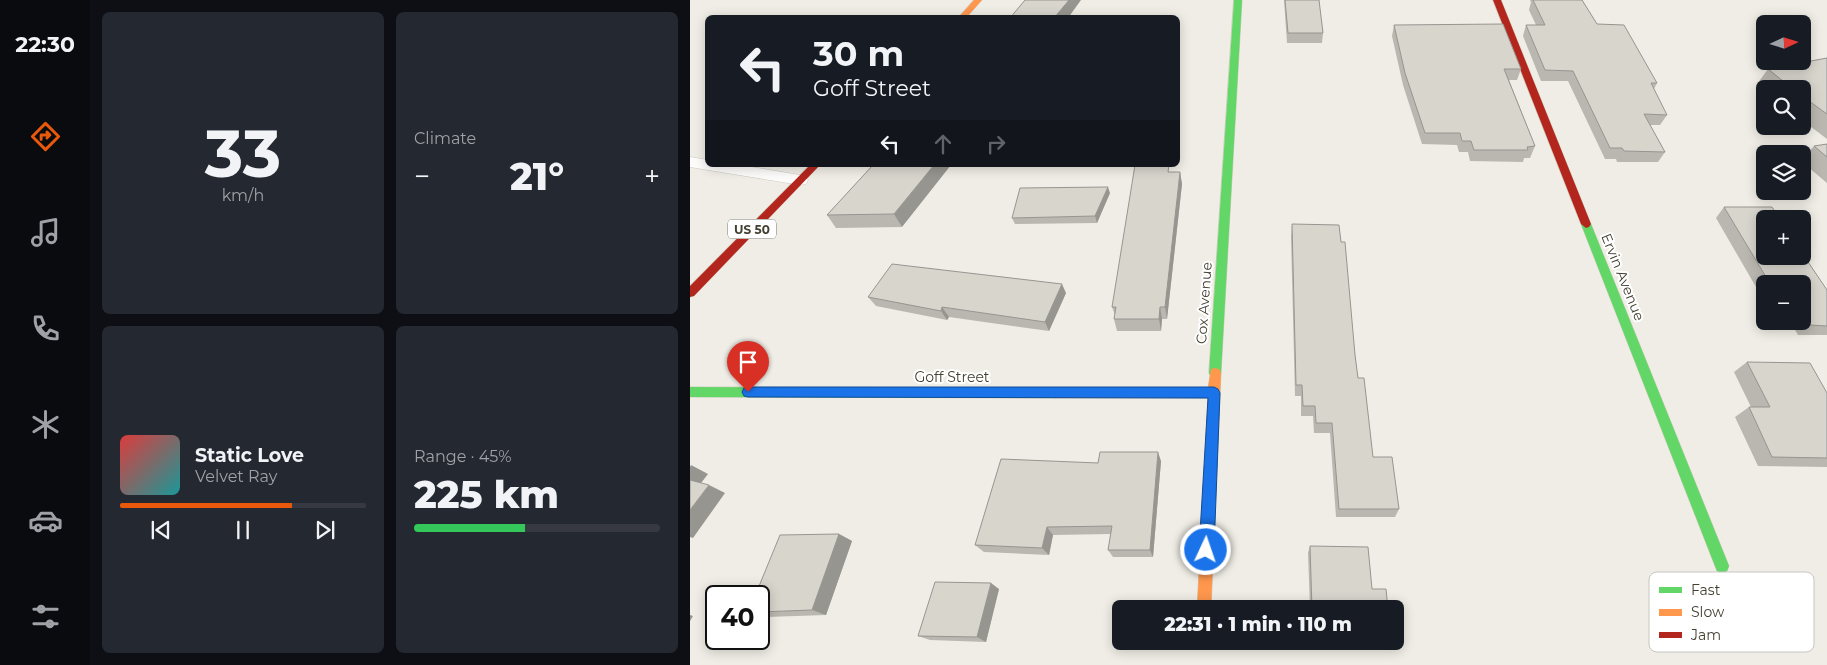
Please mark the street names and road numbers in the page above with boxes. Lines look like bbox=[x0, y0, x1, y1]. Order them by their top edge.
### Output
road number: US 50 bbox=[728, 220, 776, 238]
street label: Ervin Avenue bbox=[1597, 231, 1649, 323]
street label: Cox Avenue bbox=[1192, 261, 1216, 345]
street label: Goff Street bbox=[914, 368, 990, 386]

